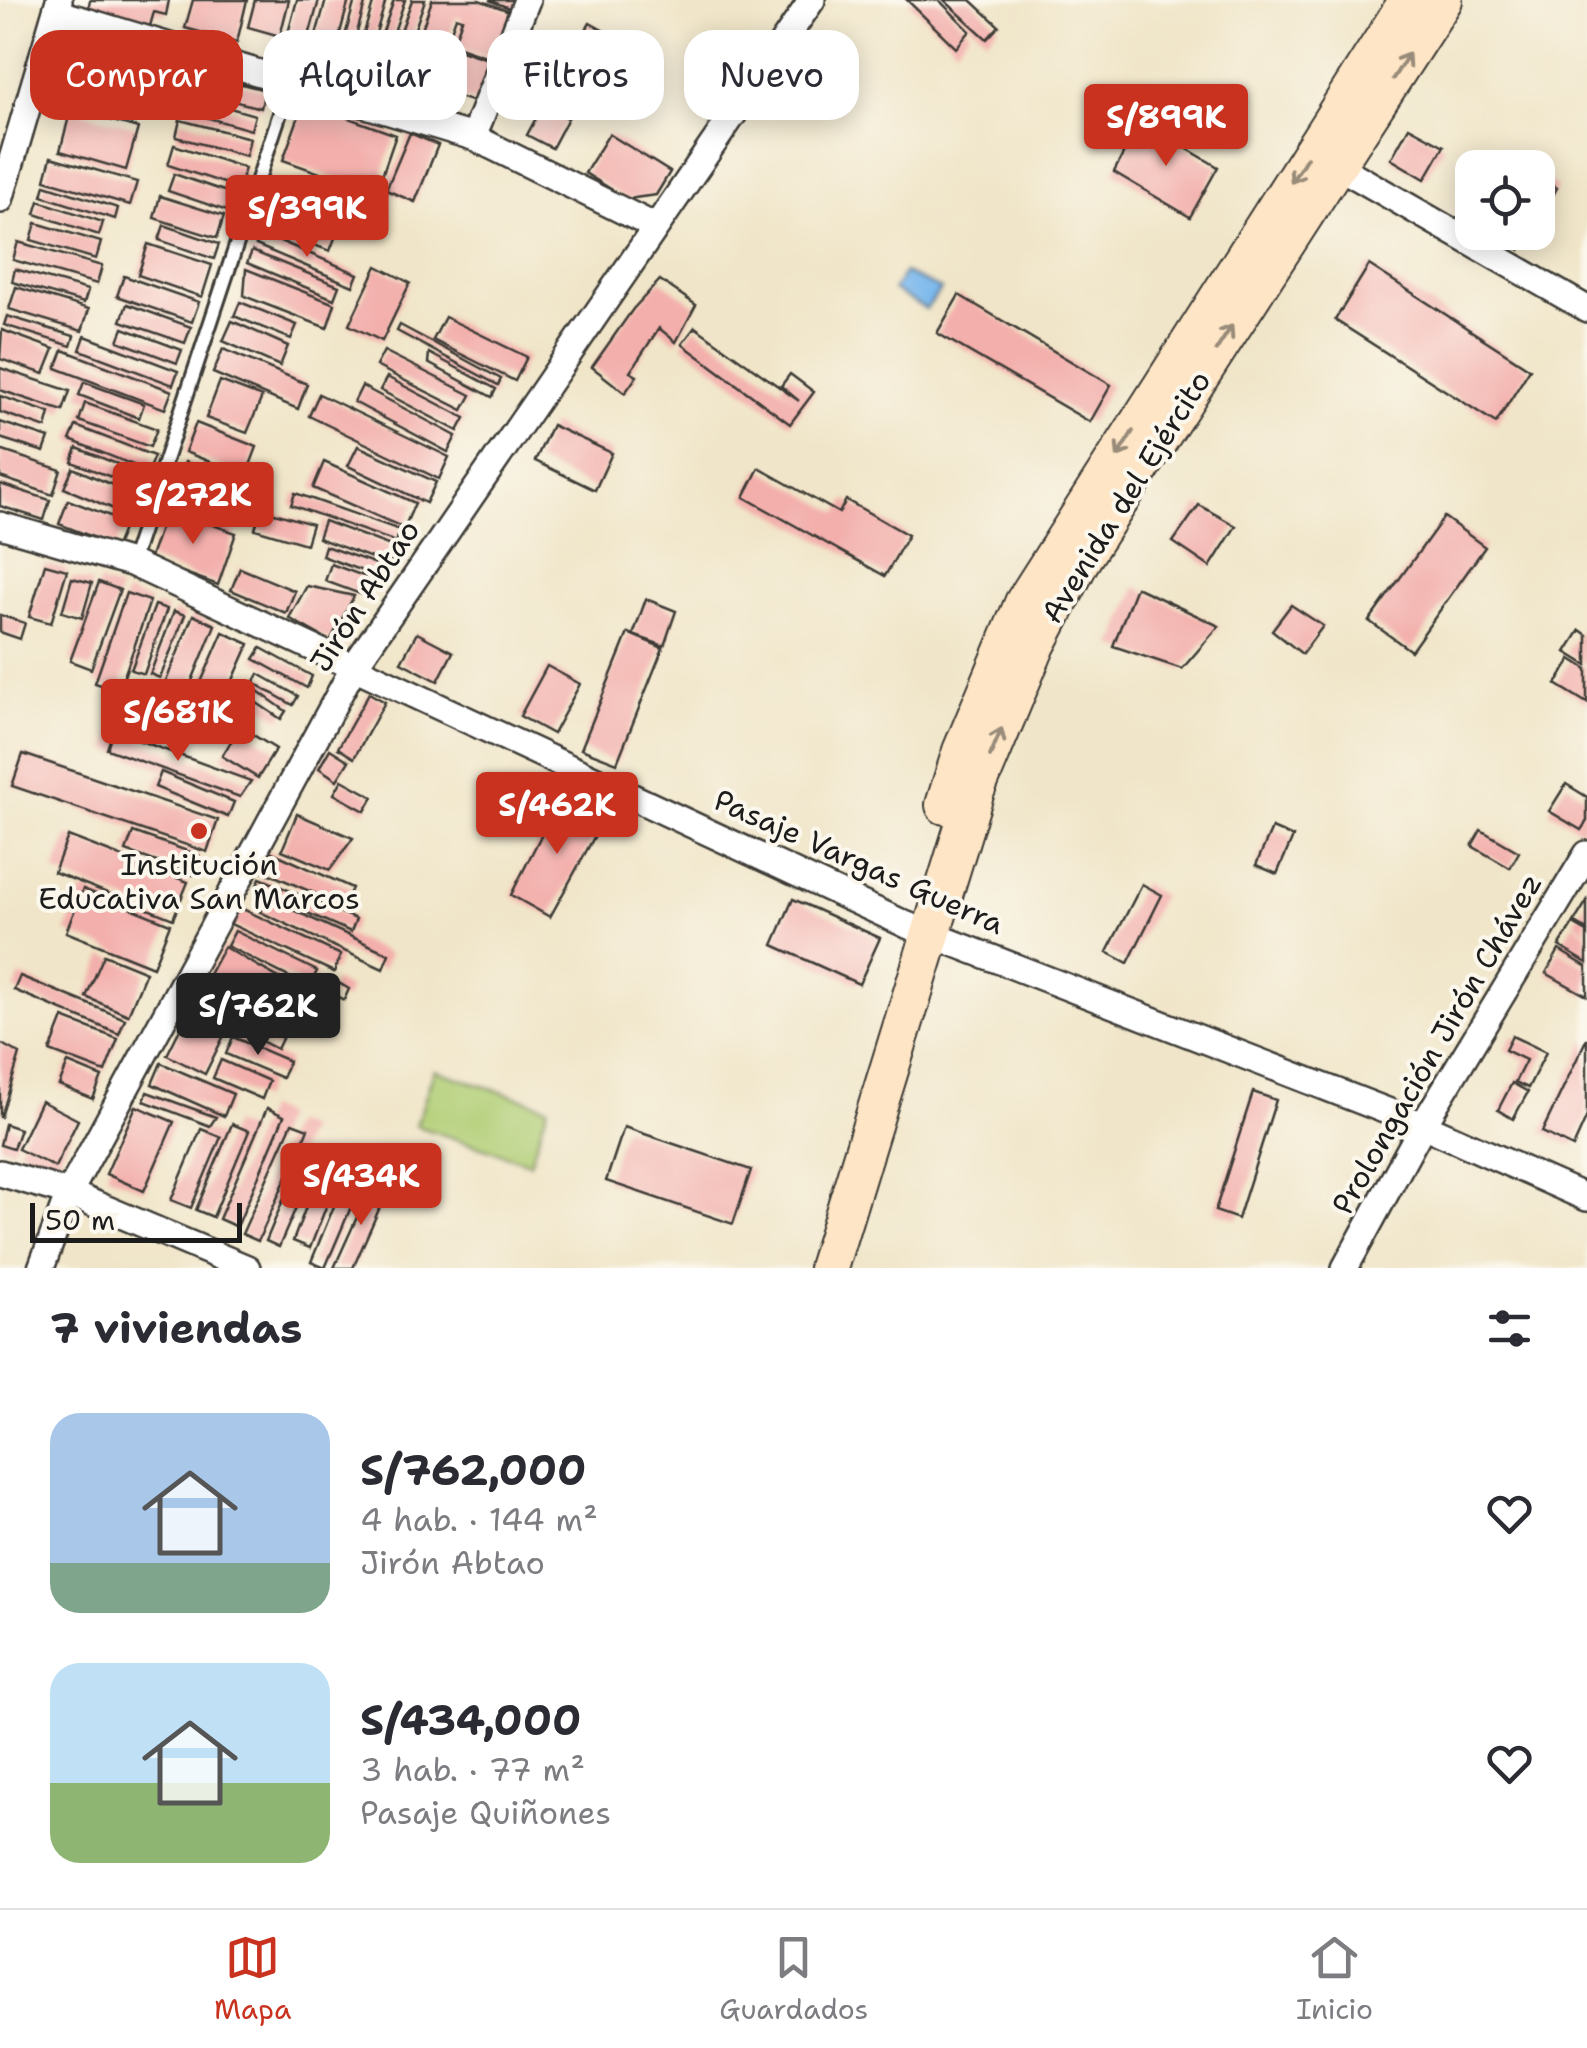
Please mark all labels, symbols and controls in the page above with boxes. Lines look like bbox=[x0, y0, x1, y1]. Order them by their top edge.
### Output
chip: Comprar bbox=[30, 30, 243, 120]
chip: Alquilar bbox=[263, 30, 467, 120]
chip: Filtros bbox=[487, 30, 664, 120]
chip: Nuevo bbox=[684, 30, 859, 120]
one-way arrow bbox=[1391, 52, 1412, 80]
pin: S/899K bbox=[1085, 84, 1247, 169]
text: S/899K bbox=[1106, 95, 1226, 138]
map controls bbox=[1455, 150, 1555, 250]
button: locate bbox=[1455, 150, 1555, 250]
one-way arrow bbox=[1288, 155, 1309, 183]
pin: S/399K bbox=[226, 175, 388, 260]
text: S/399K bbox=[248, 186, 366, 229]
one-way arrow bbox=[1214, 325, 1235, 353]
street label: Avenida del Ejército bbox=[1031, 363, 1220, 631]
one-way arrow bbox=[1114, 429, 1135, 458]
pin: S/272K bbox=[112, 462, 274, 547]
text: S/272K bbox=[135, 473, 251, 516]
street label: Jirón Abtao bbox=[300, 512, 429, 680]
pin: S/681K bbox=[97, 679, 259, 764]
text: S/681K bbox=[123, 690, 233, 733]
one-way arrow bbox=[988, 727, 1006, 758]
pin: S/462K bbox=[476, 772, 638, 857]
street label: Pasaje Vargas Guerra bbox=[708, 779, 1011, 944]
text: S/462K bbox=[498, 783, 616, 826]
marker: Institución Educativa San Marcos bbox=[188, 820, 210, 842]
place label: Institución Educativa San Marcos bbox=[38, 844, 360, 919]
street label: Prolongación Jirón Chávez bbox=[1322, 866, 1551, 1222]
pin: S/762K bbox=[177, 973, 339, 1058]
text: S/762K bbox=[198, 984, 318, 1027]
pin: S/434K bbox=[280, 1143, 442, 1228]
text: S/434K bbox=[302, 1154, 420, 1197]
scale bar bbox=[30, 1198, 242, 1242]
text: 50 m bbox=[45, 1201, 115, 1239]
text: 7 viviendas bbox=[50, 1300, 302, 1356]
icon: filters bbox=[1482, 1301, 1537, 1356]
text: S/762,000 bbox=[360, 1442, 586, 1498]
icon: home bbox=[130, 1453, 250, 1573]
icon: heart bbox=[1482, 1486, 1537, 1541]
text: 4 hab. · 144 m² bbox=[360, 1498, 598, 1541]
text: Jirón Abtao bbox=[360, 1541, 545, 1584]
text: S/434,000 bbox=[360, 1692, 581, 1748]
icon: home bbox=[130, 1703, 250, 1823]
icon: heart bbox=[1482, 1736, 1537, 1791]
text: 3 hab. · 77 m² bbox=[360, 1748, 585, 1791]
text: Pasaje Quiñones bbox=[360, 1791, 611, 1834]
tab: Mapa bbox=[214, 1930, 291, 2028]
tab: Guardados bbox=[719, 1930, 868, 2028]
tab: Inicio bbox=[1296, 1930, 1373, 2028]

